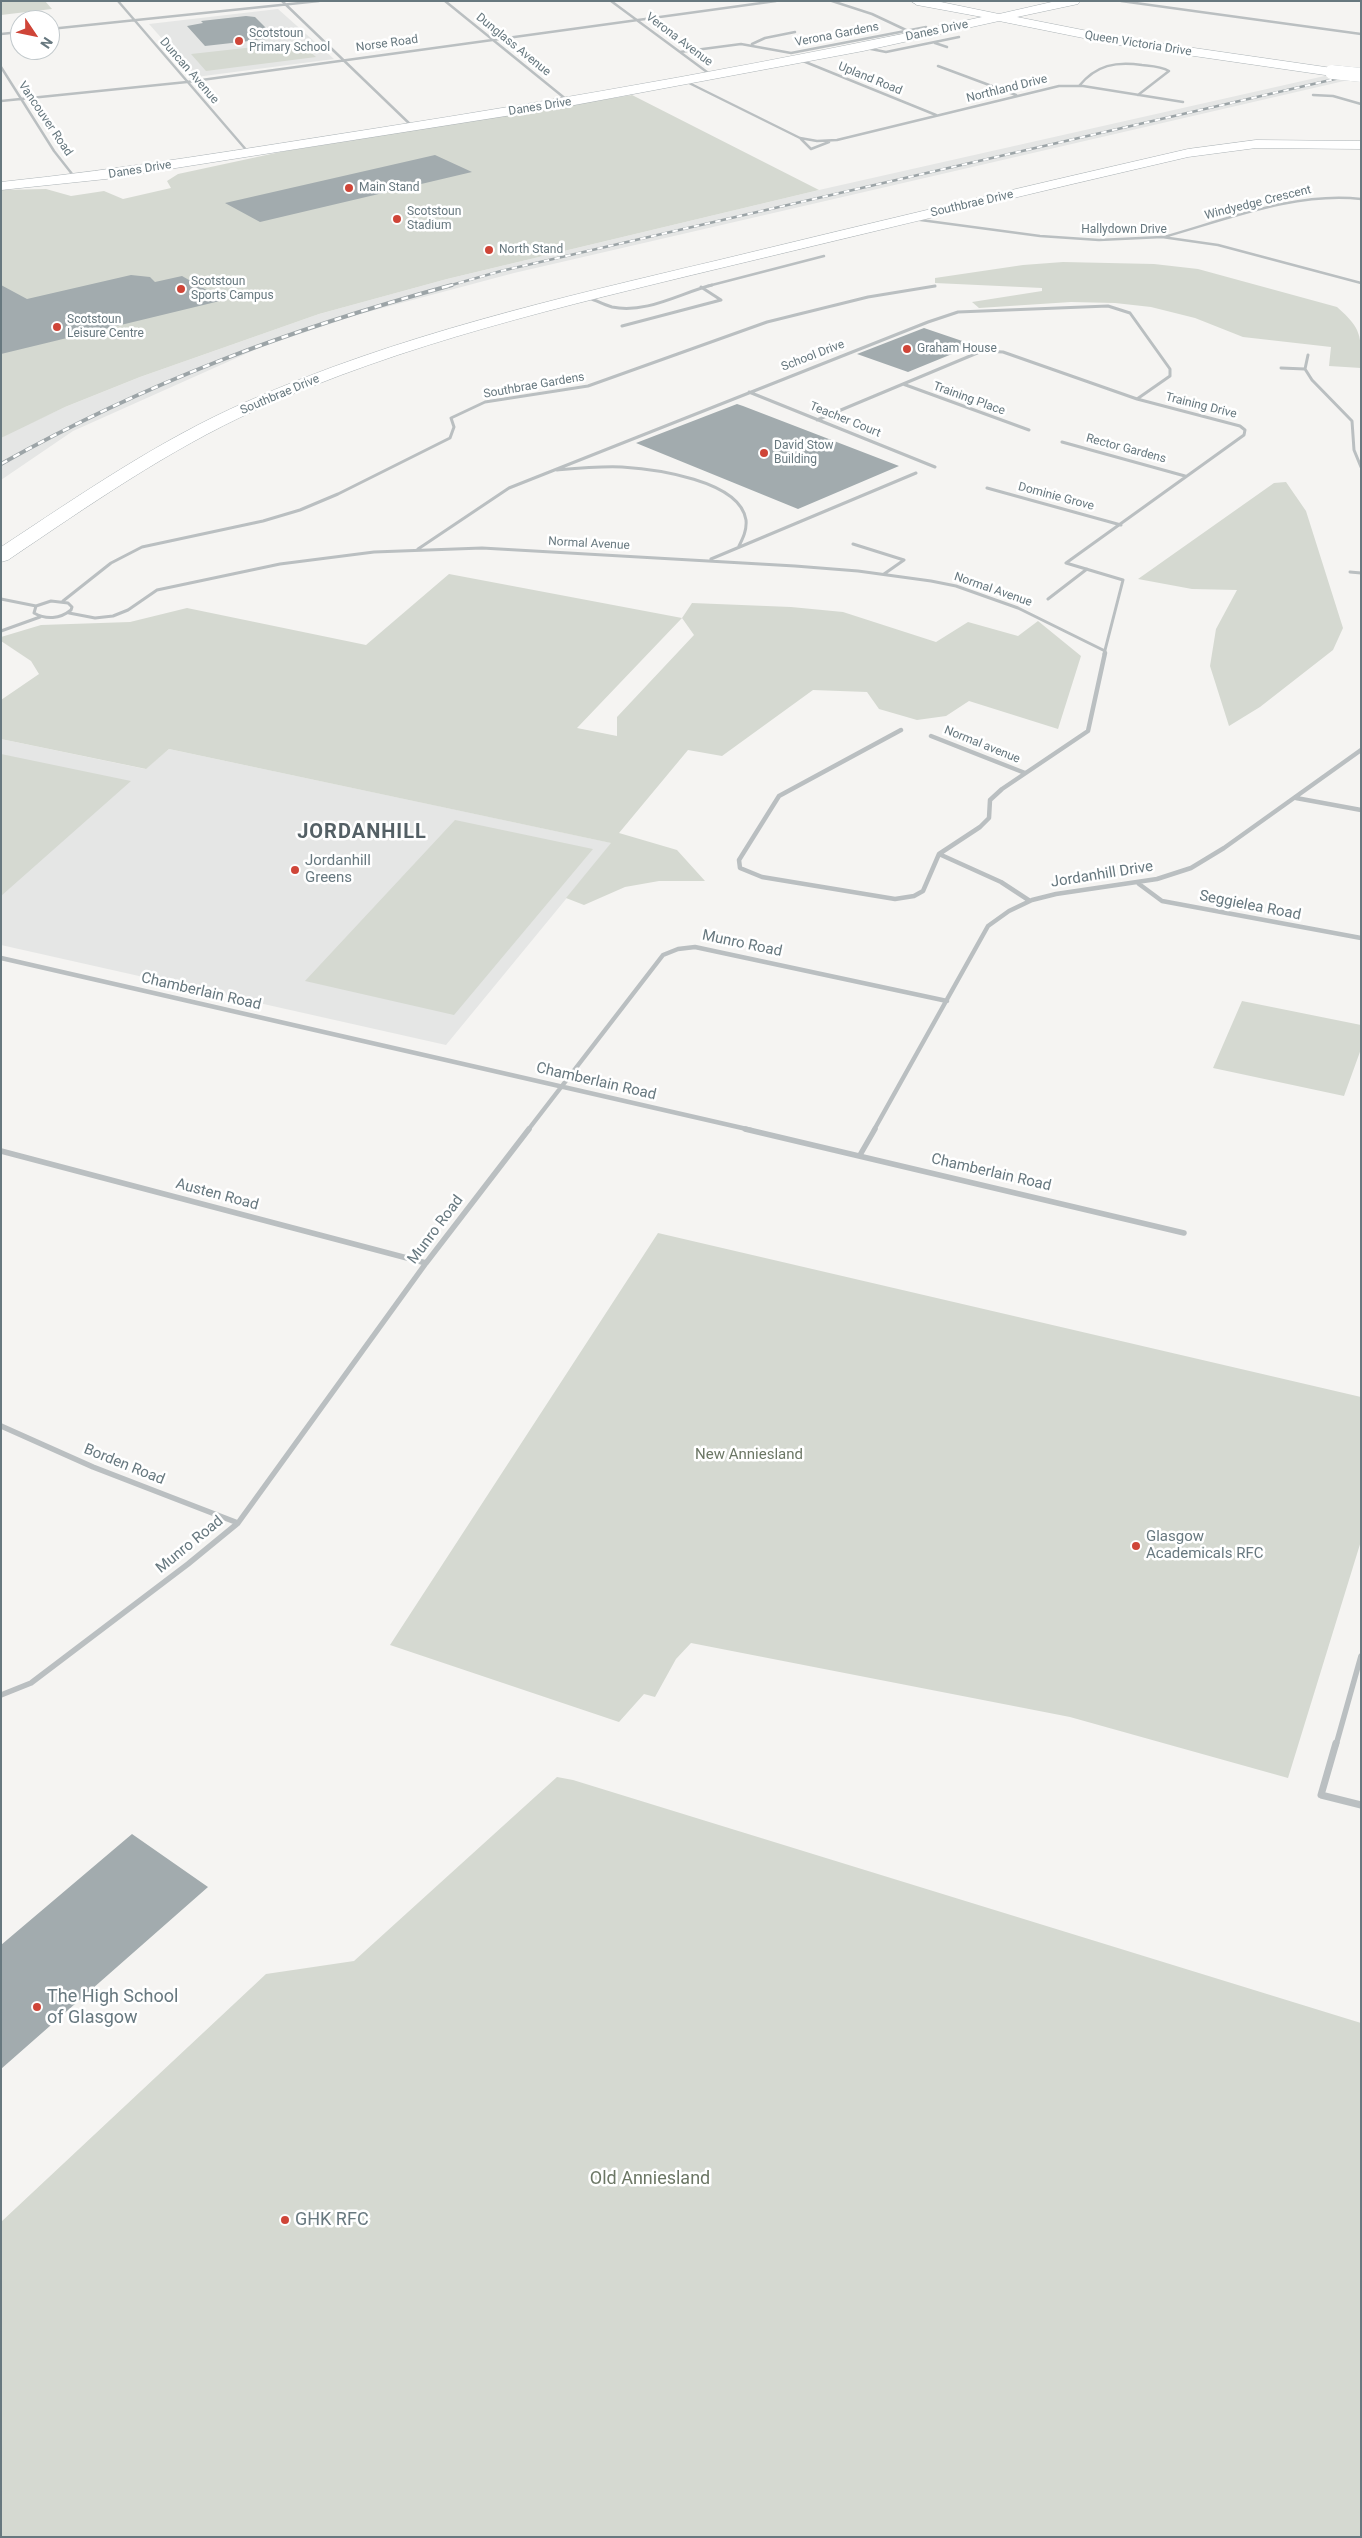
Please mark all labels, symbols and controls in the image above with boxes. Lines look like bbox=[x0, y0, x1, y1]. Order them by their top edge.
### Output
north arrow bbox=[10, 10, 60, 60]
street label: Dunglass Avenue bbox=[473, 10, 553, 80]
street label: Verona Avenue bbox=[643, 10, 715, 70]
street label: Danes Drive bbox=[904, 17, 970, 45]
street label: Verona Gardens bbox=[794, 20, 880, 50]
place label: Scotstoun Primary School bbox=[249, 27, 330, 55]
street label: Queen Victoria Drive bbox=[1083, 28, 1193, 60]
street label: Norse Road bbox=[355, 33, 419, 55]
text: N bbox=[37, 34, 56, 51]
street label: Duncan Avenue bbox=[156, 35, 222, 107]
marker: Scotstoun Primary School bbox=[233, 35, 245, 47]
street label: Upland Road bbox=[836, 60, 904, 98]
street label: Northland Drive bbox=[965, 72, 1049, 106]
street label: Vancouver Road bbox=[15, 79, 75, 159]
street label: Danes Drive bbox=[508, 95, 572, 119]
street label: Danes Drive bbox=[108, 158, 172, 182]
place label: Main Stand bbox=[359, 181, 419, 195]
marker: Main Stand bbox=[343, 182, 355, 194]
street label: Windyedge Crescent bbox=[1203, 183, 1313, 223]
street label: Southbrae Drive bbox=[929, 187, 1015, 221]
place label: Scotstoun Stadium bbox=[407, 205, 461, 233]
marker: Scotstoun Stadium bbox=[391, 213, 403, 225]
street label: Hallydown Drive bbox=[1081, 223, 1167, 237]
place label: North Stand bbox=[499, 243, 563, 257]
marker: North Stand bbox=[483, 244, 495, 256]
place label: Scotstoun Sports Campus bbox=[191, 275, 274, 303]
marker: Scotstoun Sports Campus bbox=[175, 283, 187, 295]
place label: Scotstoun Leisure Centre bbox=[67, 313, 144, 341]
marker: Scotstoun Leisure Centre bbox=[51, 321, 63, 333]
street label: School Drive bbox=[779, 337, 847, 375]
place label: Graham House bbox=[917, 342, 997, 356]
marker: Graham House bbox=[901, 343, 913, 355]
street label: Southbrae Gardens bbox=[482, 370, 586, 402]
street label: Southbrae Drive bbox=[238, 372, 322, 418]
street label: Training Place bbox=[931, 379, 1007, 419]
street label: Training Drive bbox=[1164, 390, 1238, 422]
street label: Teacher Court bbox=[807, 399, 883, 441]
street label: Rector Gardens bbox=[1084, 431, 1168, 467]
place label: David Stow Building bbox=[774, 439, 834, 467]
marker: David Stow Building bbox=[758, 447, 770, 459]
street label: Dominie Grove bbox=[1016, 480, 1096, 514]
street label: Normal Avenue bbox=[548, 535, 630, 553]
street label: Normal Avenue bbox=[952, 570, 1034, 610]
street label: Normal avenue bbox=[942, 723, 1022, 767]
district label: JORDANHILL bbox=[296, 821, 428, 845]
place label: Jordanhill Greens bbox=[305, 852, 371, 887]
street label: Jordanhill Drive bbox=[1050, 858, 1154, 892]
marker: Jordanhill Greens bbox=[289, 864, 301, 876]
street label: Seggielea Road bbox=[1198, 887, 1302, 925]
street label: Munro Road bbox=[700, 927, 784, 961]
street label: Chamberlain Road bbox=[139, 969, 263, 1015]
street label: Chamberlain Road bbox=[534, 1059, 658, 1105]
street label: Chamberlain Road bbox=[929, 1150, 1053, 1196]
street label: Austen Road bbox=[174, 1175, 260, 1215]
street label: Munro Road bbox=[404, 1192, 468, 1268]
street label: Borden Road bbox=[81, 1441, 167, 1489]
park label: New Anniesland bbox=[695, 1446, 803, 1464]
street label: Munro Road bbox=[153, 1512, 227, 1578]
place label: Glasgow Academicals RFC bbox=[1146, 1528, 1263, 1563]
marker: Glasgow Academicals RFC bbox=[1130, 1540, 1142, 1552]
place label: The High School of Glasgow bbox=[47, 1986, 178, 2028]
marker: The High School of Glasgow bbox=[31, 2001, 43, 2013]
park label: Old Anniesland bbox=[590, 2168, 710, 2190]
place label: GHK RFC bbox=[295, 2209, 369, 2231]
marker: GHK RFC bbox=[279, 2214, 291, 2226]

